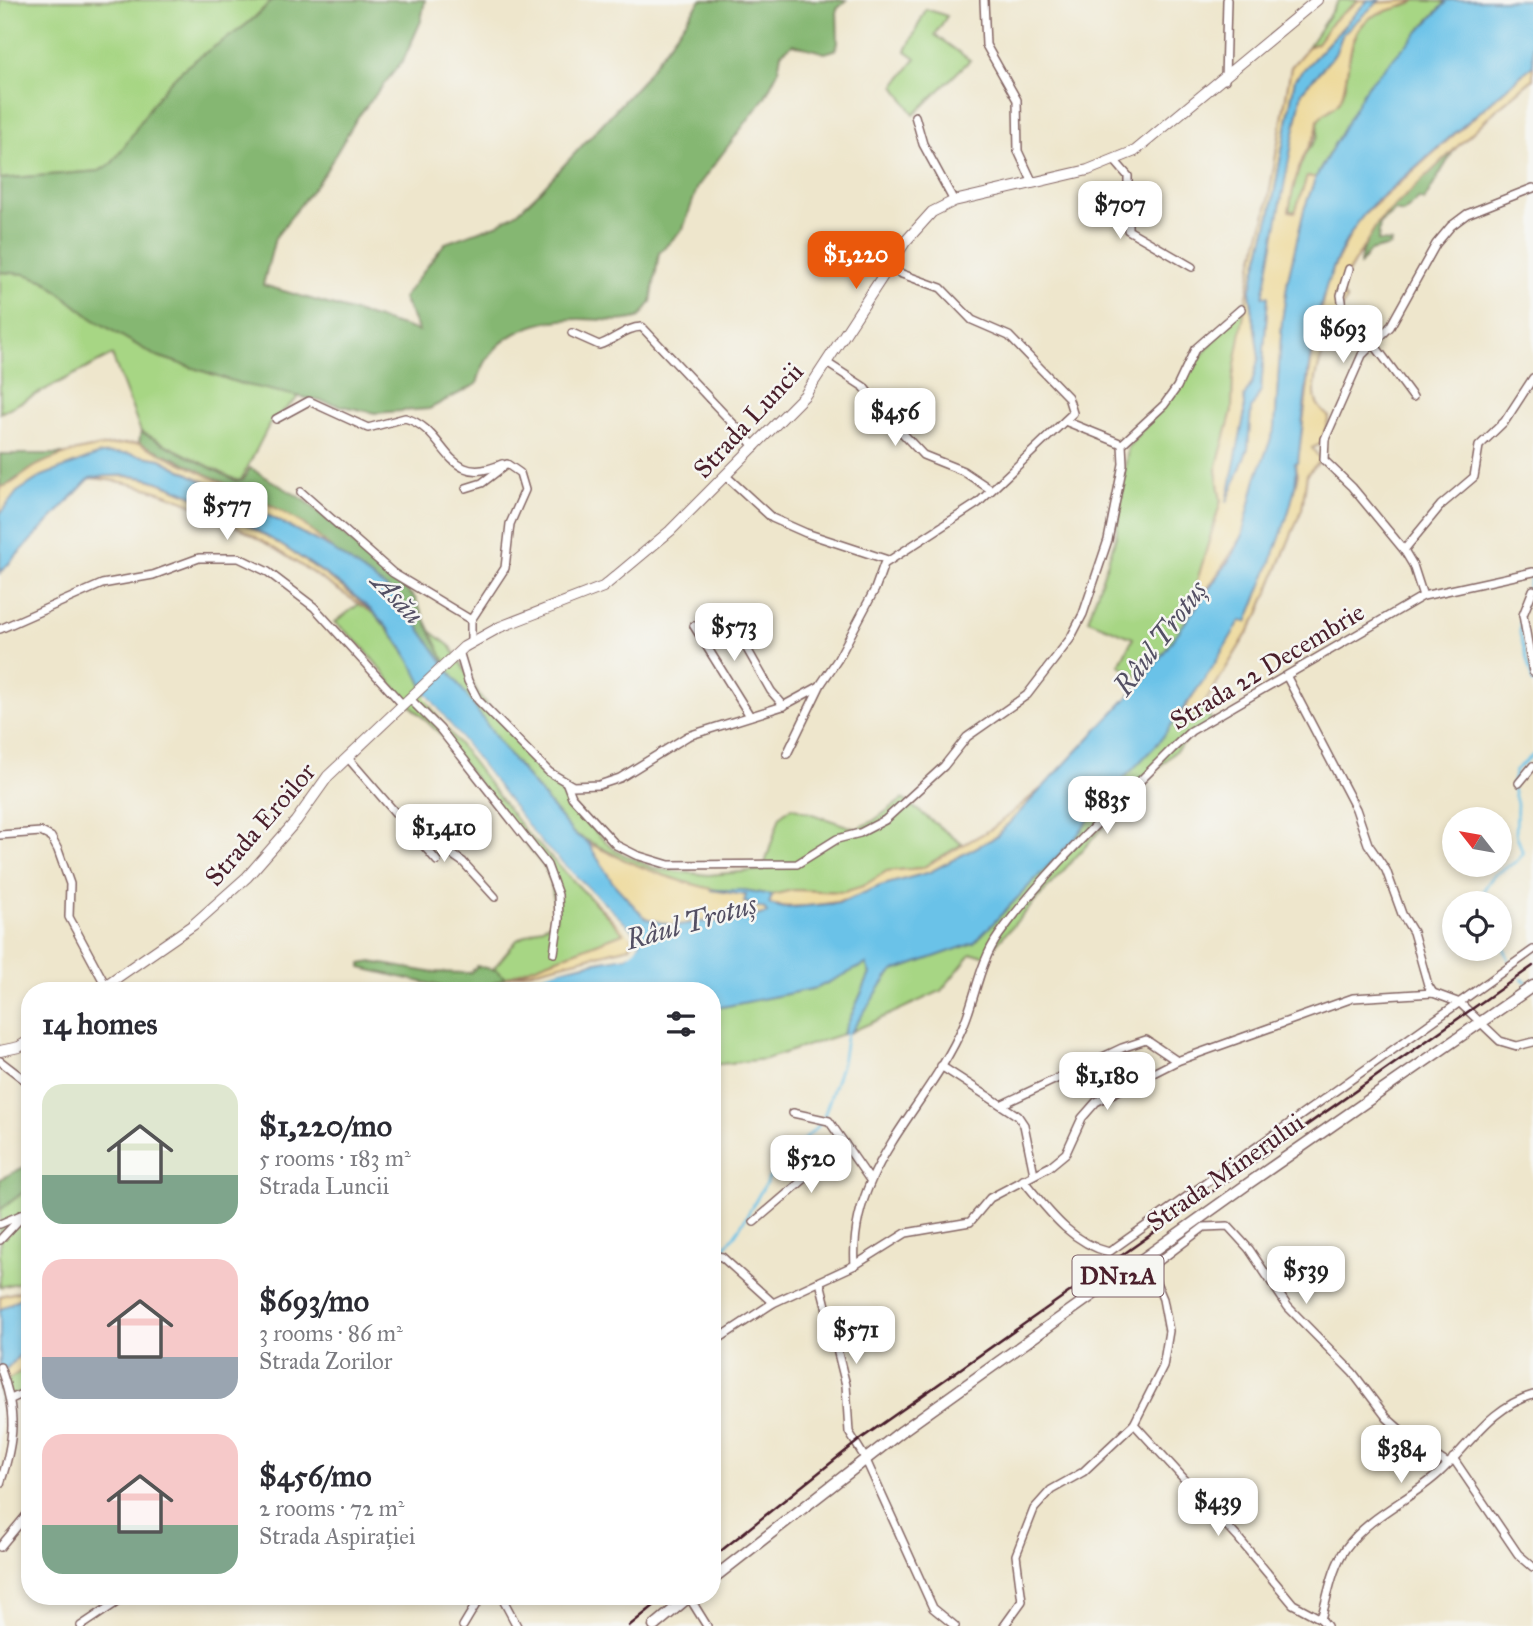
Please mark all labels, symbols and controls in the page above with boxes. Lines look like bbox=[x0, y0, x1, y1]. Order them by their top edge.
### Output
pin: $707 bbox=[1079, 182, 1161, 241]
text: $707 bbox=[1094, 190, 1146, 218]
pin: $1,220 bbox=[799, 232, 913, 291]
text: $1,220 bbox=[824, 240, 888, 268]
pin: $693 bbox=[1302, 306, 1384, 365]
text: $693 bbox=[1319, 314, 1367, 342]
street label: Strada Luncii bbox=[686, 355, 810, 485]
pin: $456 bbox=[854, 388, 936, 448]
text: $456 bbox=[870, 397, 920, 425]
pin: $577 bbox=[186, 482, 268, 542]
text: $577 bbox=[202, 491, 252, 519]
water label: Asău bbox=[362, 562, 431, 632]
water label: Râul Trotuș bbox=[1105, 573, 1215, 703]
street label: Strada 22 Decembrie bbox=[1164, 595, 1370, 737]
pin: $573 bbox=[693, 604, 775, 663]
text: $573 bbox=[711, 612, 757, 640]
street label: Strada Eroilor bbox=[198, 756, 322, 892]
pin: $835 bbox=[1066, 776, 1148, 836]
text: $835 bbox=[1084, 785, 1130, 813]
pin: $1,410 bbox=[387, 804, 501, 864]
north arrow bbox=[1442, 807, 1512, 877]
map controls bbox=[1442, 807, 1512, 961]
text: $1,410 bbox=[412, 813, 476, 841]
water label: Râul Trotuș bbox=[621, 886, 761, 958]
button: locate bbox=[1442, 891, 1512, 961]
icon: filters bbox=[662, 1005, 700, 1043]
text: 14 homes bbox=[42, 1006, 157, 1042]
pin: $1,180 bbox=[1050, 1052, 1164, 1112]
text: $1,180 bbox=[1075, 1061, 1139, 1089]
street label: Strada Minerului bbox=[1140, 1106, 1310, 1238]
text: $1,220/mo bbox=[259, 1108, 392, 1144]
icon: home bbox=[98, 1112, 182, 1196]
pin: $520 bbox=[770, 1136, 852, 1195]
text: 5 rooms · 183 m² bbox=[259, 1144, 411, 1172]
text: $520 bbox=[786, 1144, 836, 1172]
text: Strada Luncii bbox=[259, 1172, 389, 1200]
pin: $539 bbox=[1265, 1246, 1347, 1306]
text: $539 bbox=[1283, 1255, 1329, 1283]
road number: DN12A bbox=[1072, 1256, 1164, 1296]
text: $693/mo bbox=[259, 1283, 369, 1319]
icon: home bbox=[98, 1287, 182, 1371]
pin: $571 bbox=[815, 1306, 897, 1366]
text: $571 bbox=[833, 1315, 879, 1343]
text: 3 rooms · 86 m² bbox=[259, 1319, 403, 1347]
text: Strada Zorilor bbox=[259, 1347, 392, 1375]
pin: $384 bbox=[1360, 1426, 1442, 1485]
text: $384 bbox=[1377, 1434, 1425, 1462]
text: $456/mo bbox=[259, 1458, 372, 1494]
icon: home bbox=[98, 1462, 182, 1546]
pin: $439 bbox=[1177, 1478, 1259, 1538]
text: $439 bbox=[1194, 1487, 1242, 1515]
text: 2 rooms · 72 m² bbox=[259, 1494, 404, 1522]
text: Strada Aspirației bbox=[259, 1522, 415, 1550]

